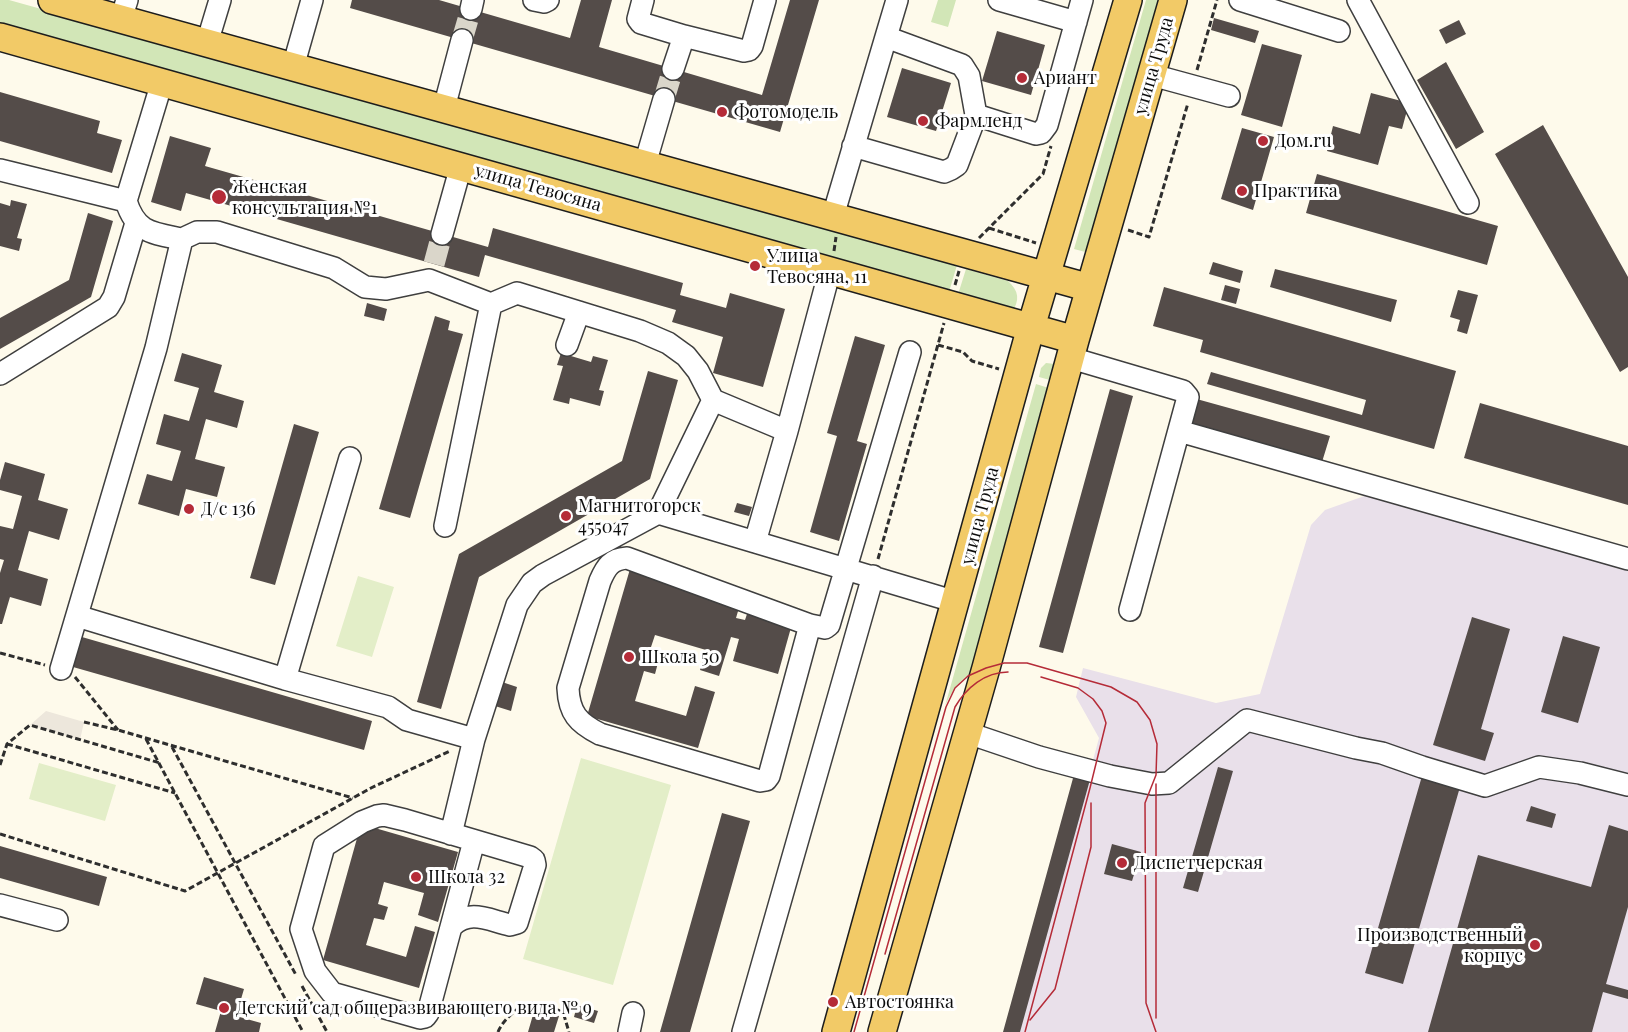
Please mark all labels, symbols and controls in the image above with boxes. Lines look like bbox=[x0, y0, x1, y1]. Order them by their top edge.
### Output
street label: улица Труда bbox=[1130, 15, 1178, 117]
place label: Ариант bbox=[1034, 67, 1097, 89]
marker: Ариант bbox=[1015, 71, 1029, 85]
place label: Фотомодель bbox=[734, 101, 838, 123]
marker: Фотомодель bbox=[715, 105, 729, 119]
place label: Фармленд bbox=[935, 110, 1022, 132]
marker: Фармленд bbox=[916, 114, 930, 128]
place label: Дом.ru bbox=[1275, 130, 1332, 152]
marker: Дом.ru bbox=[1256, 134, 1270, 148]
street label: улица Тевосяна bbox=[472, 160, 604, 216]
place label: Женская консультация №1 bbox=[232, 176, 377, 219]
place label: Практика bbox=[1254, 180, 1338, 202]
marker: Практика bbox=[1235, 184, 1249, 198]
marker: Женская консультация №1 bbox=[210, 188, 228, 206]
place label: Улица Тевосяна, 11 bbox=[767, 245, 867, 288]
marker: Улица Тевосяна, 11 bbox=[748, 259, 762, 273]
street label: улица Труда bbox=[957, 465, 1003, 567]
place label: Магнитогорск 455047 bbox=[578, 495, 701, 538]
place label: Д/с 136 bbox=[201, 498, 256, 520]
marker: Д/с 136 bbox=[182, 502, 196, 516]
marker: Магнитогорск 455047 bbox=[559, 509, 573, 523]
place label: Школа 50 bbox=[641, 646, 720, 668]
marker: Школа 50 bbox=[622, 650, 636, 664]
place label: Диспетчерская bbox=[1134, 852, 1263, 874]
marker: Диспетчерская bbox=[1115, 856, 1129, 870]
place label: Школа 32 bbox=[428, 866, 505, 888]
marker: Школа 32 bbox=[409, 870, 423, 884]
place label: Производственный корпус bbox=[1357, 924, 1523, 966]
marker: Производственный корпус bbox=[1528, 938, 1542, 952]
place label: Автостоянка bbox=[845, 991, 954, 1013]
marker: Автостоянка bbox=[826, 995, 840, 1009]
place label: Детский сад общеразвивающего вида № 9 bbox=[236, 997, 592, 1019]
marker: Детский сад общеразвивающего вида № 9 bbox=[217, 1001, 231, 1015]

